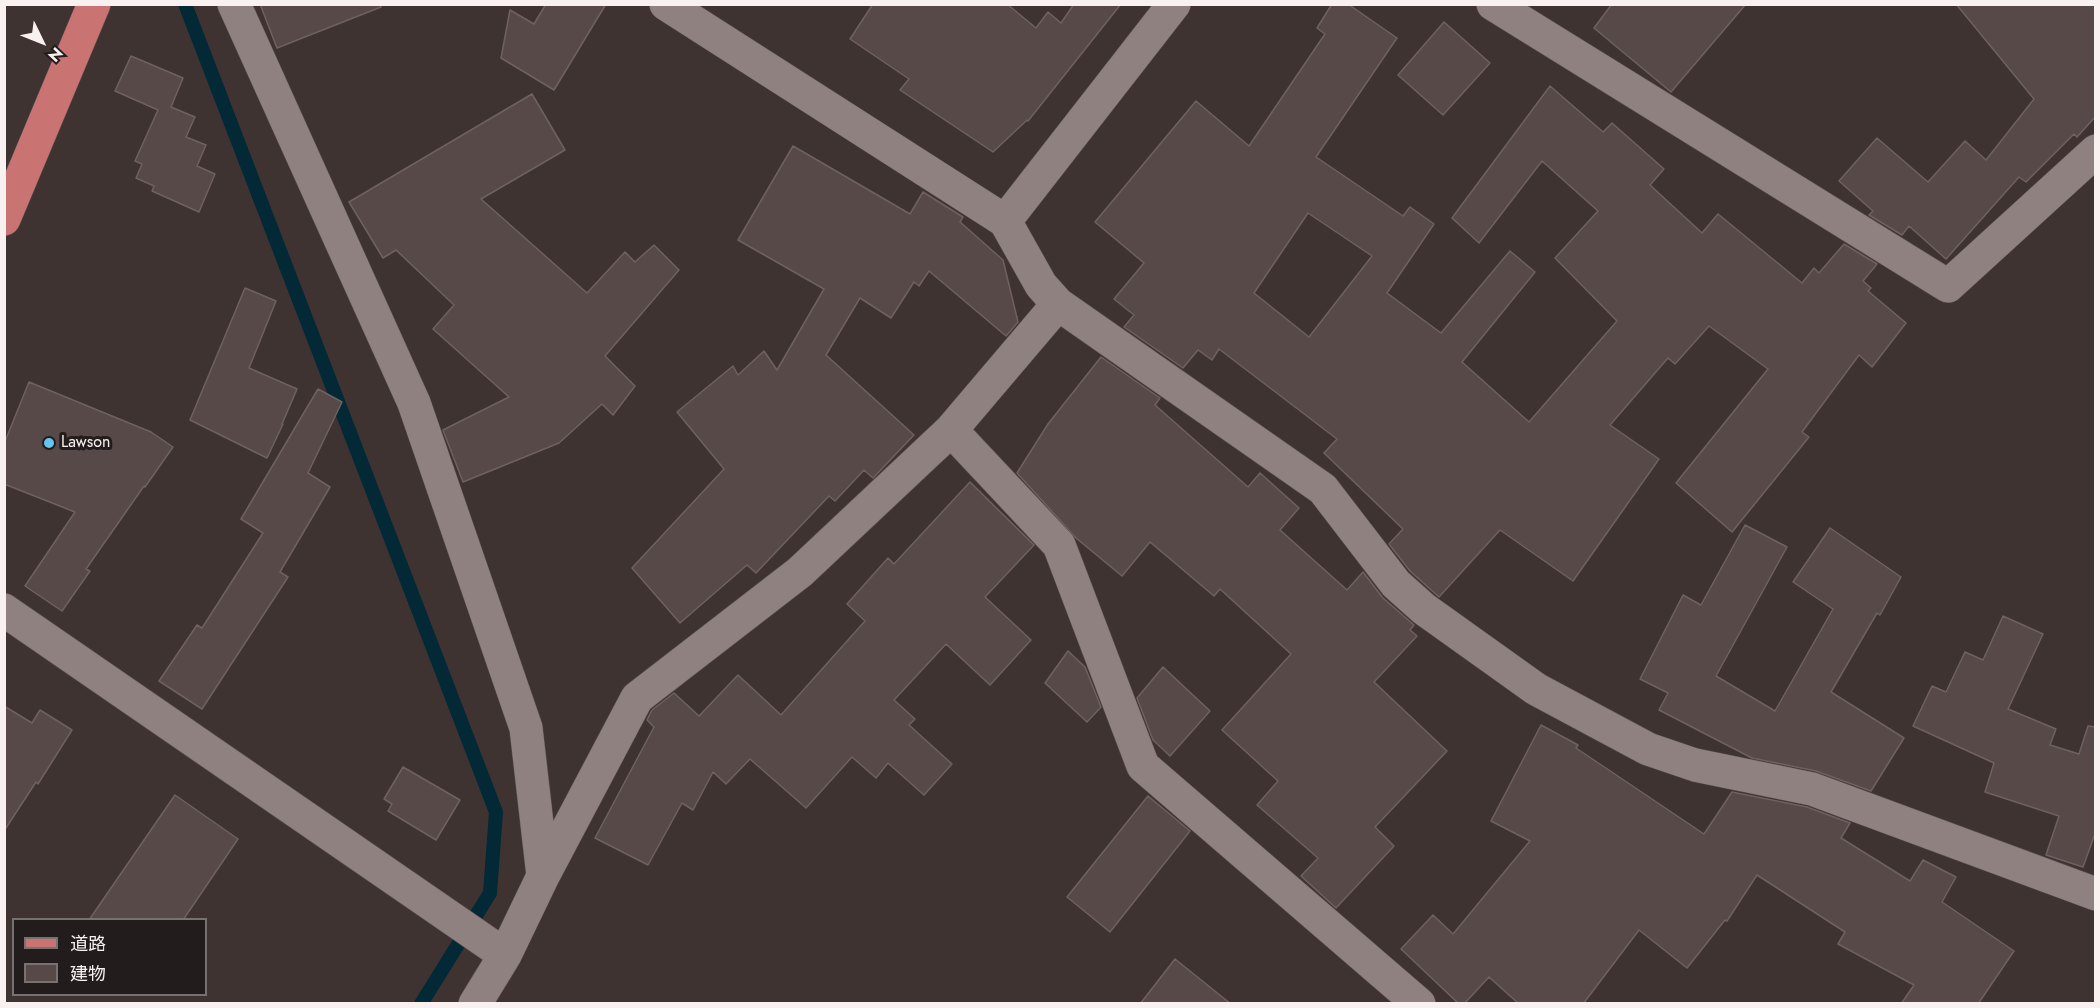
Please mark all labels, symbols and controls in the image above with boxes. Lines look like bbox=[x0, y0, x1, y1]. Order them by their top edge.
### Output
north arrow bbox=[12, 12, 72, 72]
text: N bbox=[43, 42, 68, 67]
place label: Lawson bbox=[61, 433, 110, 453]
marker: Lawson bbox=[42, 436, 56, 450]
legend bbox=[12, 918, 207, 996]
text: 道路 bbox=[70, 931, 106, 957]
text: 建物 bbox=[70, 961, 106, 987]

